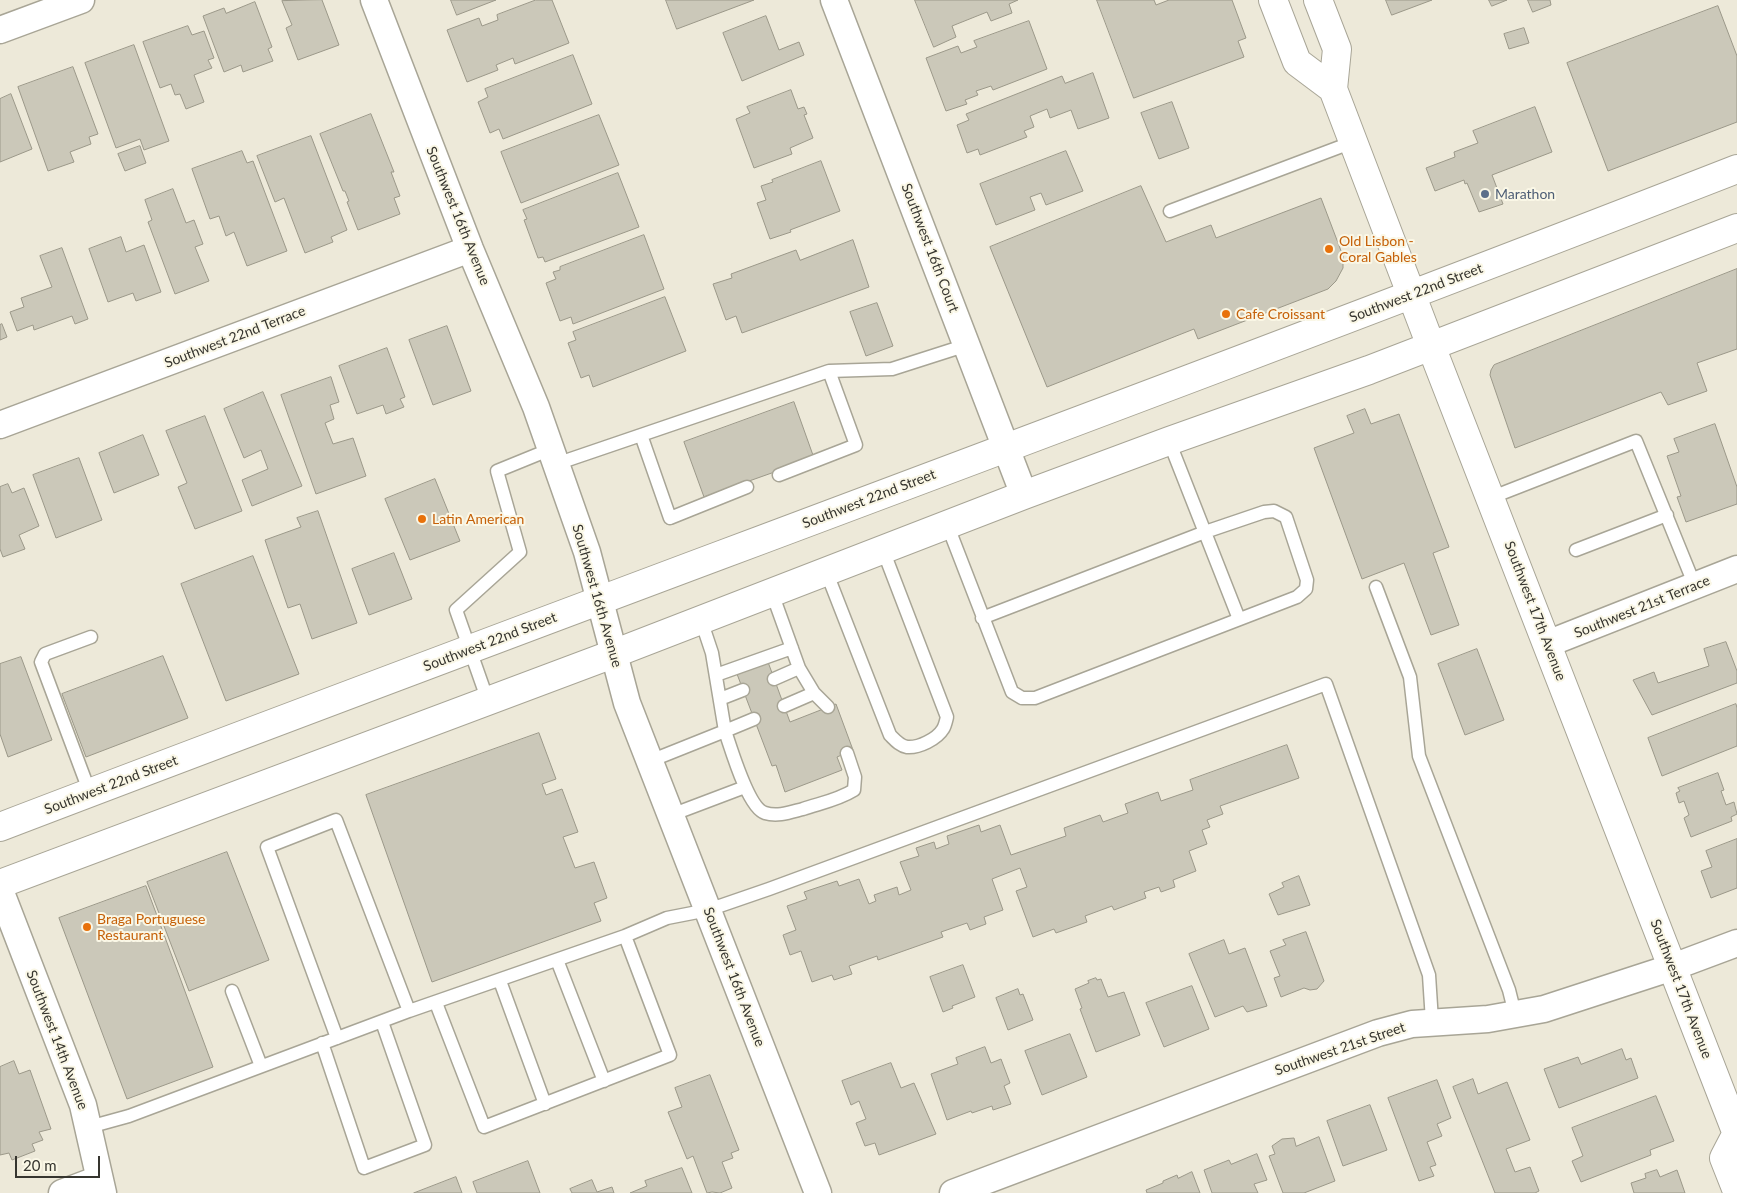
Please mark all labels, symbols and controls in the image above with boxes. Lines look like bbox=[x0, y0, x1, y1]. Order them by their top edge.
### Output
street label: Southwest 16th Avenue bbox=[422, 144, 494, 288]
street label: Southwest 16th Court bbox=[898, 181, 962, 315]
place label: Marathon bbox=[1495, 186, 1555, 202]
marker: Marathon bbox=[1479, 188, 1491, 200]
place label: Old Lisbon - Coral Gables bbox=[1339, 233, 1417, 266]
marker: Old Lisbon - Coral Gables bbox=[1323, 243, 1335, 255]
street label: Southwest 22nd Street bbox=[1347, 260, 1485, 326]
street label: Southwest 22nd Terrace bbox=[162, 302, 308, 372]
place label: Cafe Croissant bbox=[1236, 306, 1325, 322]
marker: Cafe Croissant bbox=[1220, 308, 1232, 320]
street label: Southwest 22nd Street bbox=[800, 466, 938, 532]
place label: Latin American bbox=[432, 511, 524, 527]
marker: Latin American bbox=[416, 513, 428, 525]
street label: Southwest 16th Avenue bbox=[569, 523, 625, 669]
street label: Southwest 17th Avenue bbox=[1501, 539, 1569, 683]
street label: Southwest 21st Terrace bbox=[1572, 572, 1712, 642]
street label: Southwest 22nd Street bbox=[421, 609, 559, 675]
street label: Southwest 22nd Street bbox=[42, 752, 180, 818]
street label: Southwest 16th Avenue bbox=[700, 905, 768, 1049]
place label: Braga Portuguese Restaurant bbox=[97, 911, 205, 944]
street label: Southwest 17th Avenue bbox=[1647, 917, 1715, 1061]
marker: Braga Portuguese Restaurant bbox=[81, 921, 93, 933]
street label: Southwest 14th Avenue bbox=[23, 968, 91, 1112]
street label: Southwest 21st Street bbox=[1273, 1019, 1407, 1079]
scale bar bbox=[18, 1146, 102, 1178]
text: 20 m bbox=[23, 1156, 57, 1174]

